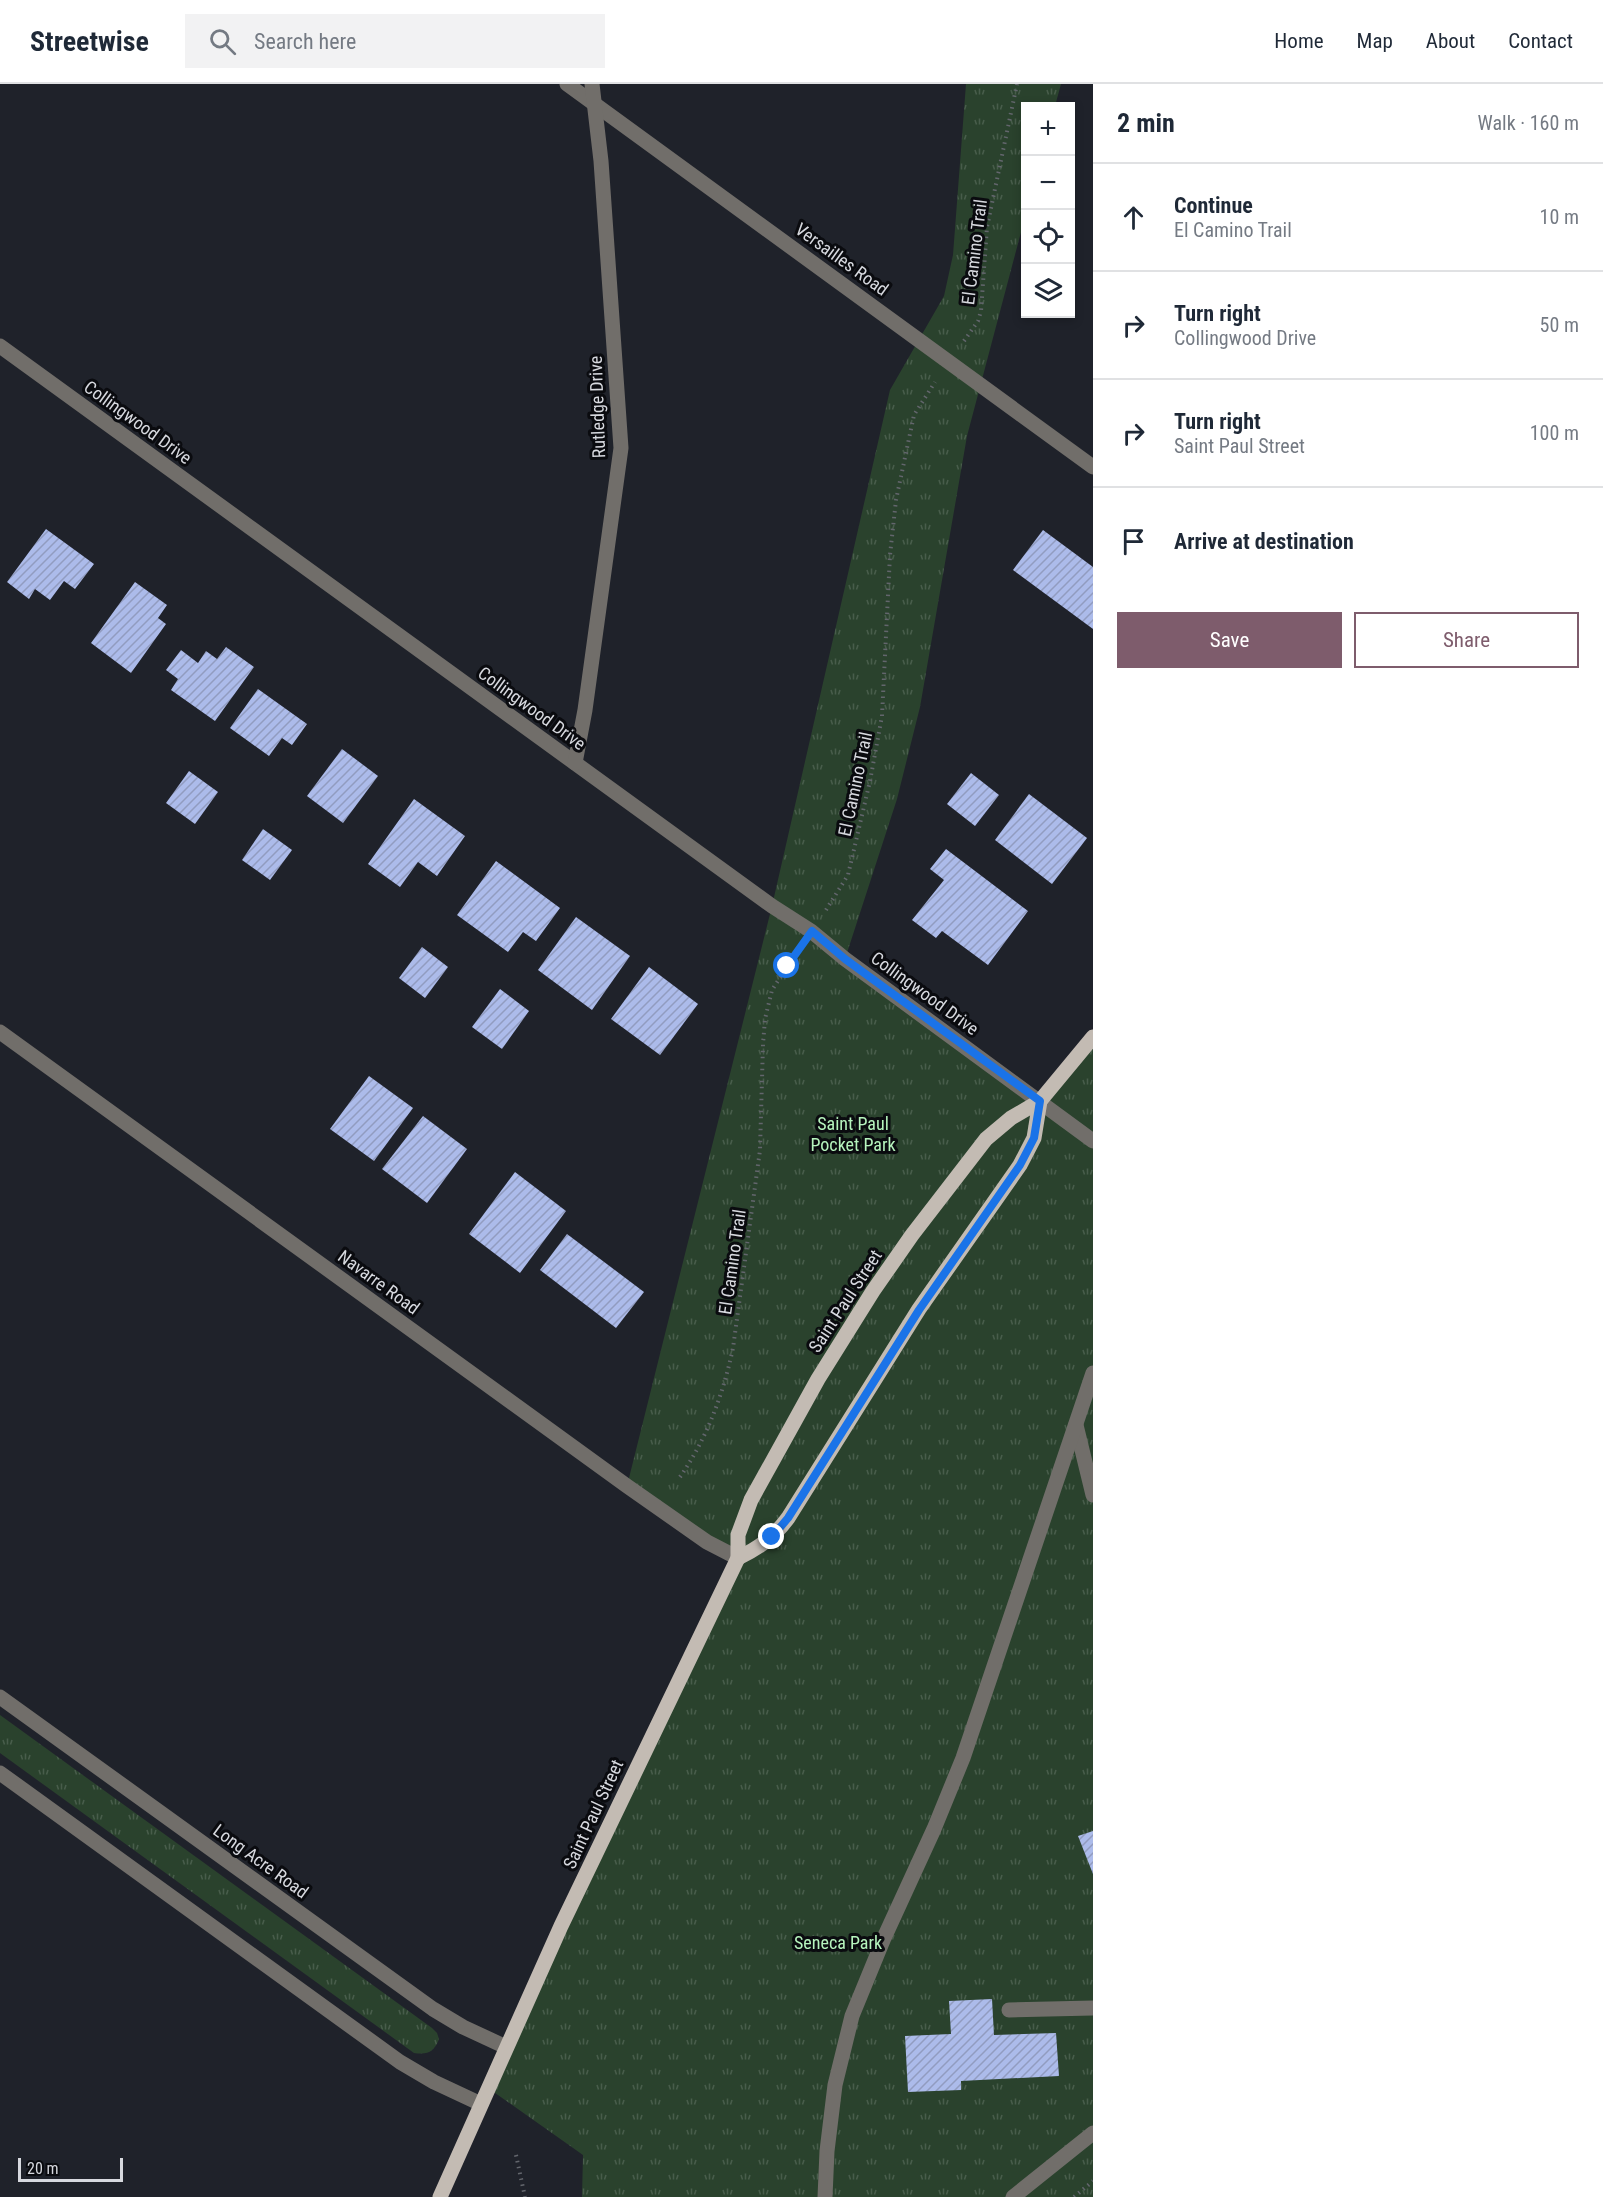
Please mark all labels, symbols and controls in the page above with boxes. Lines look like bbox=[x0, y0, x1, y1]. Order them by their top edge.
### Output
search box bbox=[185, 14, 605, 68]
text: Streetwise bbox=[30, 25, 149, 58]
icon: search bbox=[206, 25, 239, 58]
text: Search here bbox=[254, 29, 356, 54]
text: Home bbox=[1274, 29, 1324, 53]
text: Map bbox=[1357, 29, 1393, 53]
text: About bbox=[1426, 29, 1475, 53]
text: Contact bbox=[1508, 29, 1573, 53]
map controls bbox=[1021, 102, 1075, 318]
button: + bbox=[1021, 102, 1075, 156]
text: 2 min bbox=[1117, 108, 1175, 138]
text: Walk · 160 m bbox=[1478, 111, 1579, 135]
button: − bbox=[1021, 156, 1075, 210]
text: Continue bbox=[1174, 193, 1253, 218]
street label: El Camino Trail bbox=[957, 198, 991, 306]
icon: ahead bbox=[1117, 201, 1150, 234]
text: 10 m bbox=[1540, 205, 1579, 229]
button: locate bbox=[1021, 210, 1075, 264]
street label: Versailles Road bbox=[791, 218, 893, 300]
text: El Camino Trail bbox=[1174, 218, 1292, 242]
button: layers bbox=[1021, 264, 1075, 318]
text: Turn right bbox=[1174, 301, 1261, 326]
icon: right bbox=[1117, 309, 1150, 342]
text: 50 m bbox=[1540, 313, 1579, 337]
text: Collingwood Drive bbox=[1174, 326, 1316, 350]
street label: Rutledge Drive bbox=[585, 355, 609, 459]
street label: Collingwood Drive bbox=[80, 376, 196, 468]
text: Turn right bbox=[1174, 409, 1261, 434]
icon: right bbox=[1117, 417, 1150, 450]
text: 100 m bbox=[1530, 421, 1579, 445]
text: Saint Paul Street bbox=[1174, 434, 1305, 458]
icon: arrive bbox=[1117, 525, 1150, 558]
text: Arrive at destination bbox=[1174, 529, 1354, 554]
button: Save bbox=[1117, 612, 1342, 668]
button: Share bbox=[1354, 612, 1579, 668]
street label: Collingwood Drive bbox=[474, 662, 590, 754]
street label: El Camino Trail bbox=[834, 730, 876, 838]
street label: Collingwood Drive bbox=[867, 947, 983, 1039]
route start bbox=[773, 952, 799, 978]
park label: Saint Paul Pocket Park bbox=[810, 1113, 896, 1155]
street label: El Camino Trail bbox=[714, 1208, 750, 1316]
street label: Navarre Road bbox=[334, 1245, 424, 1319]
street label: Saint Paul Street bbox=[804, 1246, 886, 1356]
route end bbox=[758, 1523, 784, 1549]
street label: Saint Paul Street bbox=[559, 1756, 627, 1872]
street label: Long Acre Road bbox=[210, 1820, 312, 1902]
park label: Seneca Park bbox=[794, 1932, 882, 1953]
scale bar bbox=[18, 2155, 123, 2182]
text: 20 m bbox=[27, 2159, 59, 2178]

